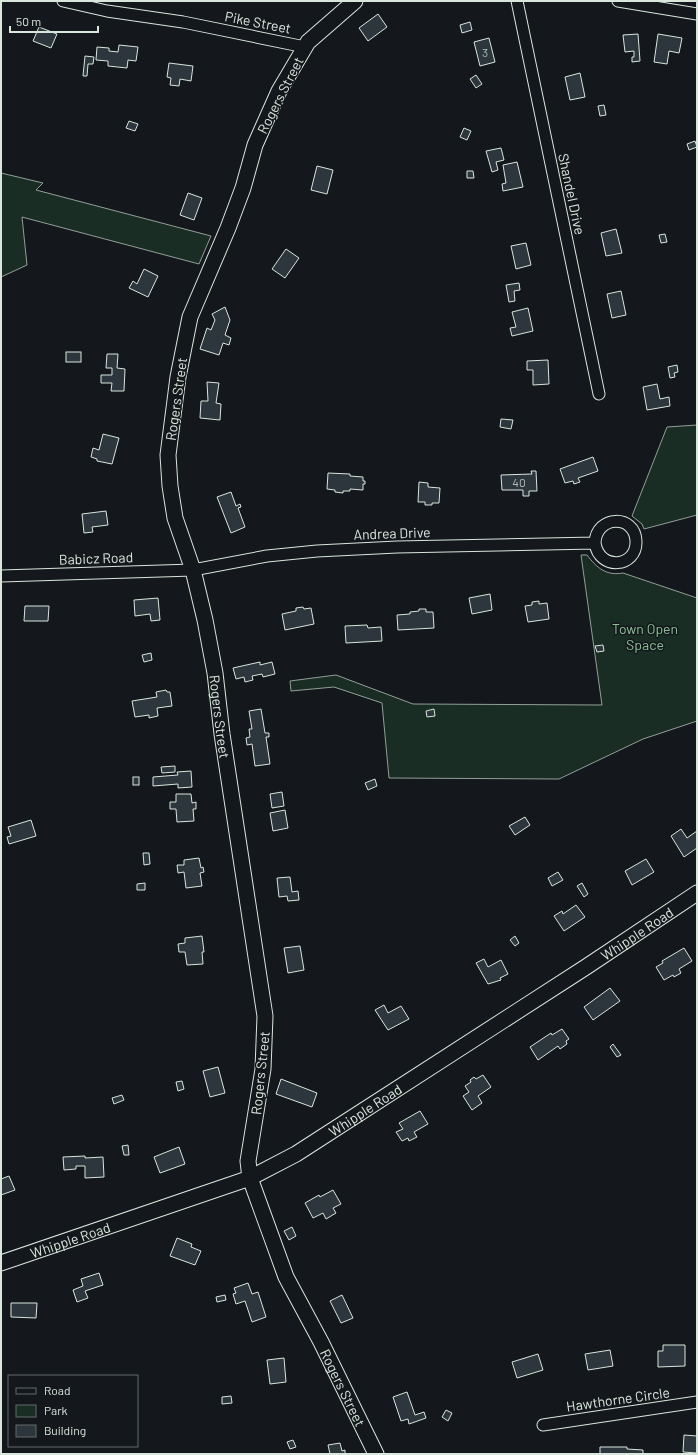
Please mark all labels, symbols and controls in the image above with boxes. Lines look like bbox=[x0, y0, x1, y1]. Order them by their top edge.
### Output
street label: Pike Street bbox=[223, 7, 293, 37]
scale bar bbox=[10, 8, 98, 34]
text: 50 m bbox=[16, 14, 41, 28]
house number: 3 bbox=[482, 45, 488, 59]
street label: Rogers Street bbox=[253, 54, 307, 136]
street label: Shandel Drive bbox=[555, 152, 589, 236]
street label: Rogers Street bbox=[162, 356, 190, 442]
house number: 40 bbox=[512, 475, 526, 489]
street label: Andrea Drive bbox=[353, 523, 431, 543]
street label: Babicz Road bbox=[59, 548, 133, 568]
park label: Town Open Space bbox=[612, 620, 678, 653]
street label: Rogers Street bbox=[207, 674, 234, 759]
street label: Whipple Road bbox=[597, 903, 676, 963]
street label: Rogers Street bbox=[247, 1030, 273, 1116]
street label: Whipple Road bbox=[325, 1080, 405, 1139]
street label: Whipple Road bbox=[28, 1218, 112, 1261]
street label: Rogers Street bbox=[317, 1346, 369, 1429]
legend bbox=[8, 1375, 138, 1447]
text: Road bbox=[44, 1383, 71, 1397]
street label: Hawthorne Circle bbox=[565, 1383, 671, 1415]
text: Park bbox=[44, 1403, 68, 1417]
text: Building bbox=[44, 1423, 86, 1437]

